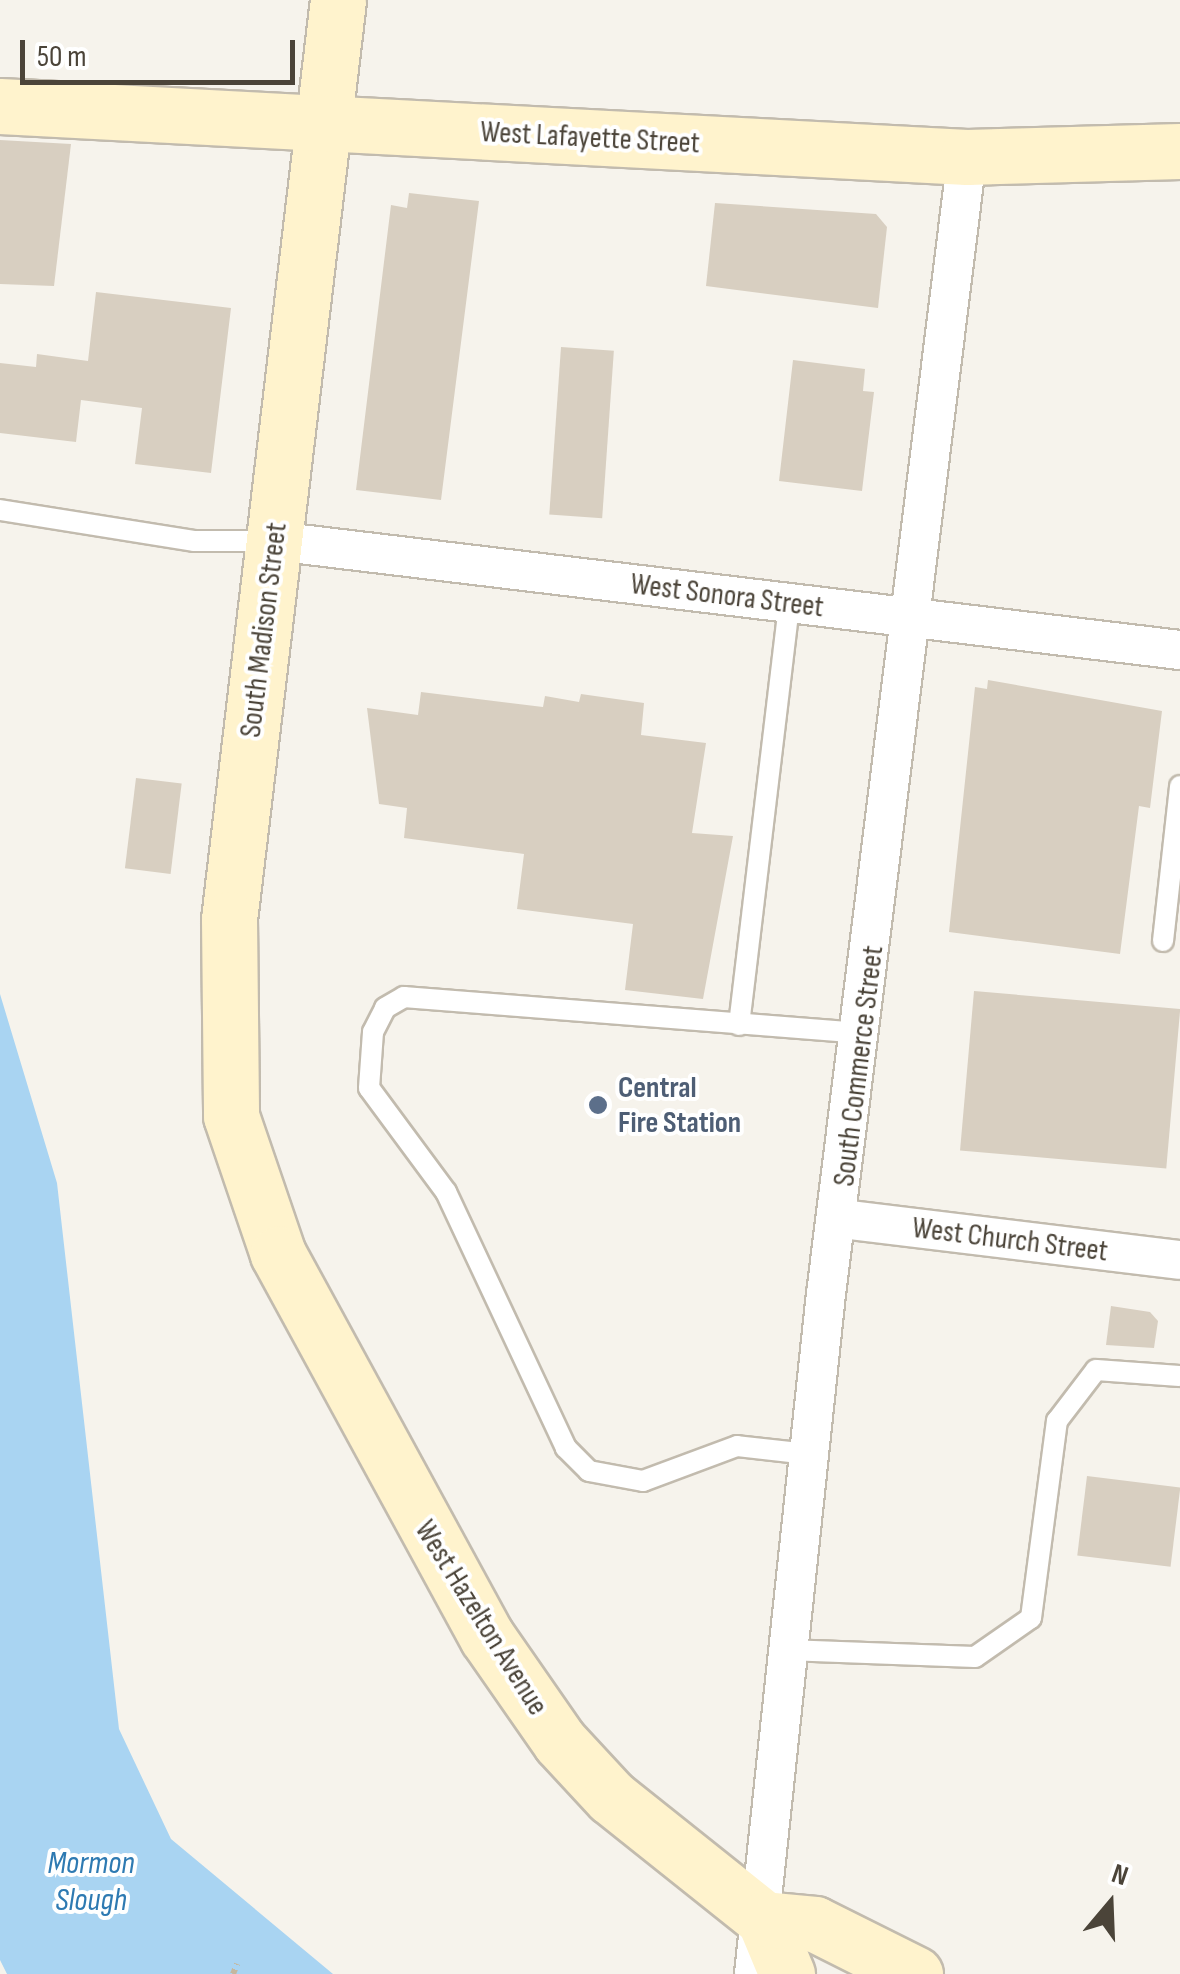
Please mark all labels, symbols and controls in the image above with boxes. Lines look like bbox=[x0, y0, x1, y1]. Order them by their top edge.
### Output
scale bar bbox=[25, 20, 300, 82]
text: 50 m bbox=[37, 39, 86, 75]
street label: West Lafayette Street bbox=[479, 114, 701, 162]
street label: South Madison Street bbox=[233, 521, 295, 739]
street label: West Sonora Street bbox=[628, 566, 826, 626]
street label: South Commerce Street bbox=[826, 944, 892, 1188]
place label: Central Fire Station bbox=[618, 1070, 741, 1140]
marker: Central Fire Station bbox=[587, 1094, 609, 1116]
street label: West Church Street bbox=[910, 1210, 1110, 1270]
street label: West Hazelton Avenue bbox=[407, 1514, 555, 1722]
water label: Mormon Slough bbox=[47, 1846, 135, 1921]
north arrow bbox=[1060, 1854, 1160, 1954]
text: N bbox=[1107, 1857, 1132, 1893]

